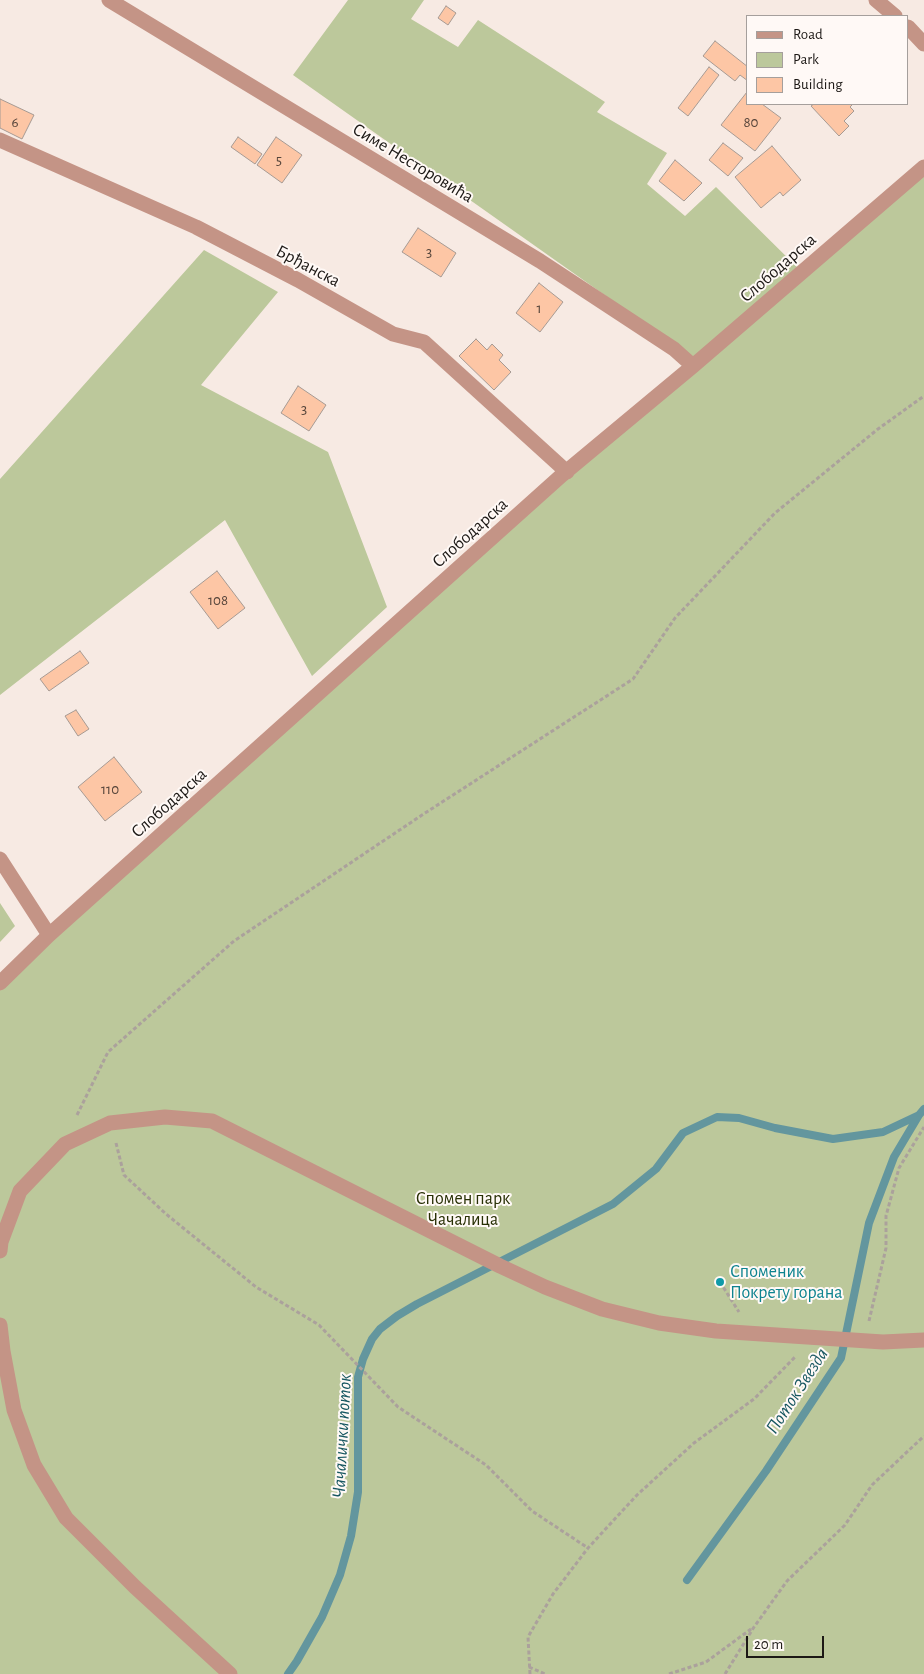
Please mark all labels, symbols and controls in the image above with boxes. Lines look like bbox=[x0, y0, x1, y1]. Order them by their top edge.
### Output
legend bbox=[746, 15, 909, 105]
text: Road bbox=[793, 27, 823, 42]
text: Park bbox=[793, 52, 819, 67]
text: Building bbox=[793, 77, 843, 92]
house number: 6 bbox=[11, 113, 19, 131]
house number: 80 bbox=[743, 113, 759, 131]
street label: Симе Несторовића bbox=[349, 118, 477, 208]
house number: 5 bbox=[276, 151, 282, 169]
street label: Слободарска bbox=[735, 229, 821, 307]
street label: Брђанска bbox=[272, 240, 344, 292]
house number: 3 bbox=[426, 243, 432, 261]
house number: 1 bbox=[536, 299, 542, 317]
house number: 3 bbox=[301, 400, 307, 418]
street label: Слободарска bbox=[428, 493, 512, 573]
house number: 108 bbox=[208, 591, 228, 609]
street label: Слободарска bbox=[127, 763, 211, 843]
house number: 110 bbox=[101, 780, 119, 798]
park label: Спомен парк Чачалица bbox=[416, 1188, 510, 1230]
place label: Споменик Покрету горана bbox=[730, 1261, 842, 1304]
marker: Споменик Покрету горана bbox=[714, 1276, 726, 1288]
water label: Поток Звезда bbox=[761, 1344, 833, 1438]
water label: Чачалички поток bbox=[327, 1373, 357, 1499]
scale bar bbox=[749, 1626, 826, 1658]
text: 20 m bbox=[754, 1637, 783, 1652]

